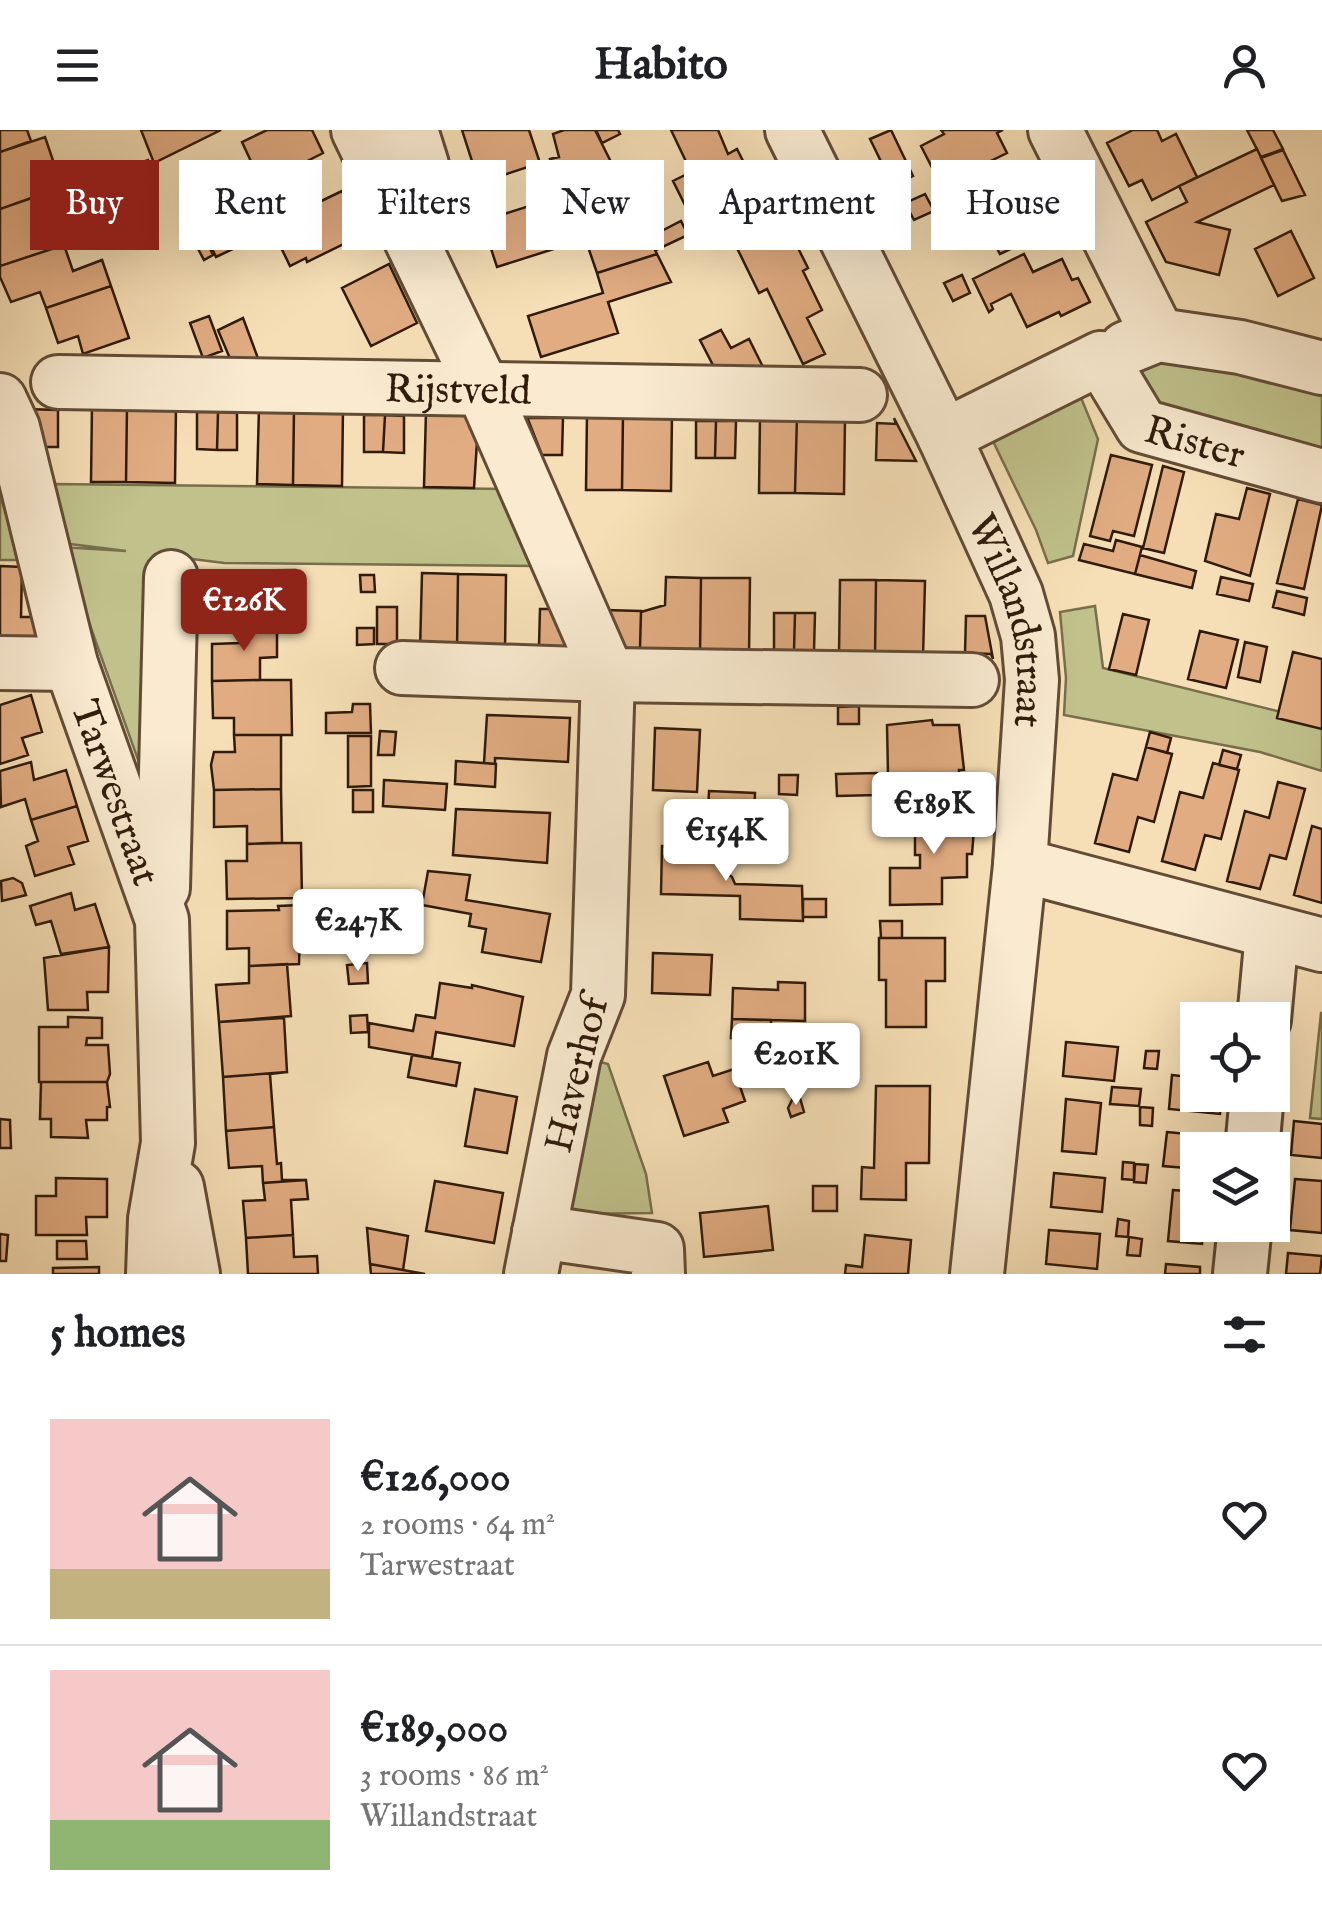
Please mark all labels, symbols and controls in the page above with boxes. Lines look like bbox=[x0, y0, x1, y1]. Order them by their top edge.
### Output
text: Habito bbox=[594, 37, 728, 94]
icon: menu bbox=[50, 38, 105, 93]
icon: person bbox=[1217, 38, 1272, 93]
chip: Buy bbox=[30, 160, 159, 250]
chip: Rent bbox=[179, 160, 322, 250]
chip: Filters bbox=[342, 160, 506, 250]
chip: New bbox=[526, 160, 664, 250]
chip: Apartment bbox=[684, 160, 911, 250]
chip: House bbox=[931, 160, 1095, 250]
street label: Rijstveld bbox=[384, 365, 532, 419]
street label: Rister bbox=[1138, 406, 1250, 482]
street label: Willandstraat bbox=[954, 507, 1054, 729]
pin: €126K bbox=[174, 569, 314, 654]
text: €126K bbox=[203, 581, 285, 622]
street label: Tarwestraat bbox=[57, 694, 170, 893]
pin: €189K bbox=[864, 772, 1004, 857]
text: €189K bbox=[894, 784, 974, 825]
pin: €154K bbox=[656, 799, 796, 884]
text: €154K bbox=[686, 811, 766, 852]
pin: €247K bbox=[288, 889, 428, 974]
text: €247K bbox=[315, 901, 401, 942]
street label: Haverhof bbox=[534, 985, 624, 1158]
map controls bbox=[1180, 1002, 1290, 1242]
button: locate bbox=[1180, 1002, 1290, 1112]
pin: €201K bbox=[726, 1023, 866, 1108]
text: €201K bbox=[754, 1035, 838, 1076]
button: layers bbox=[1180, 1132, 1290, 1242]
icon: filters bbox=[1217, 1307, 1272, 1362]
text: 5 homes bbox=[50, 1308, 186, 1361]
text: €126,000 bbox=[360, 1452, 511, 1505]
icon: home bbox=[130, 1459, 250, 1579]
icon: heart bbox=[1217, 1492, 1272, 1547]
text: 2 rooms · 64 m² bbox=[360, 1505, 555, 1546]
text: Tarwestraat bbox=[360, 1546, 515, 1587]
text: €189,000 bbox=[360, 1703, 508, 1756]
icon: home bbox=[130, 1710, 250, 1830]
icon: heart bbox=[1217, 1743, 1272, 1798]
text: 3 rooms · 86 m² bbox=[360, 1756, 549, 1797]
text: Willandstraat bbox=[360, 1797, 537, 1838]

